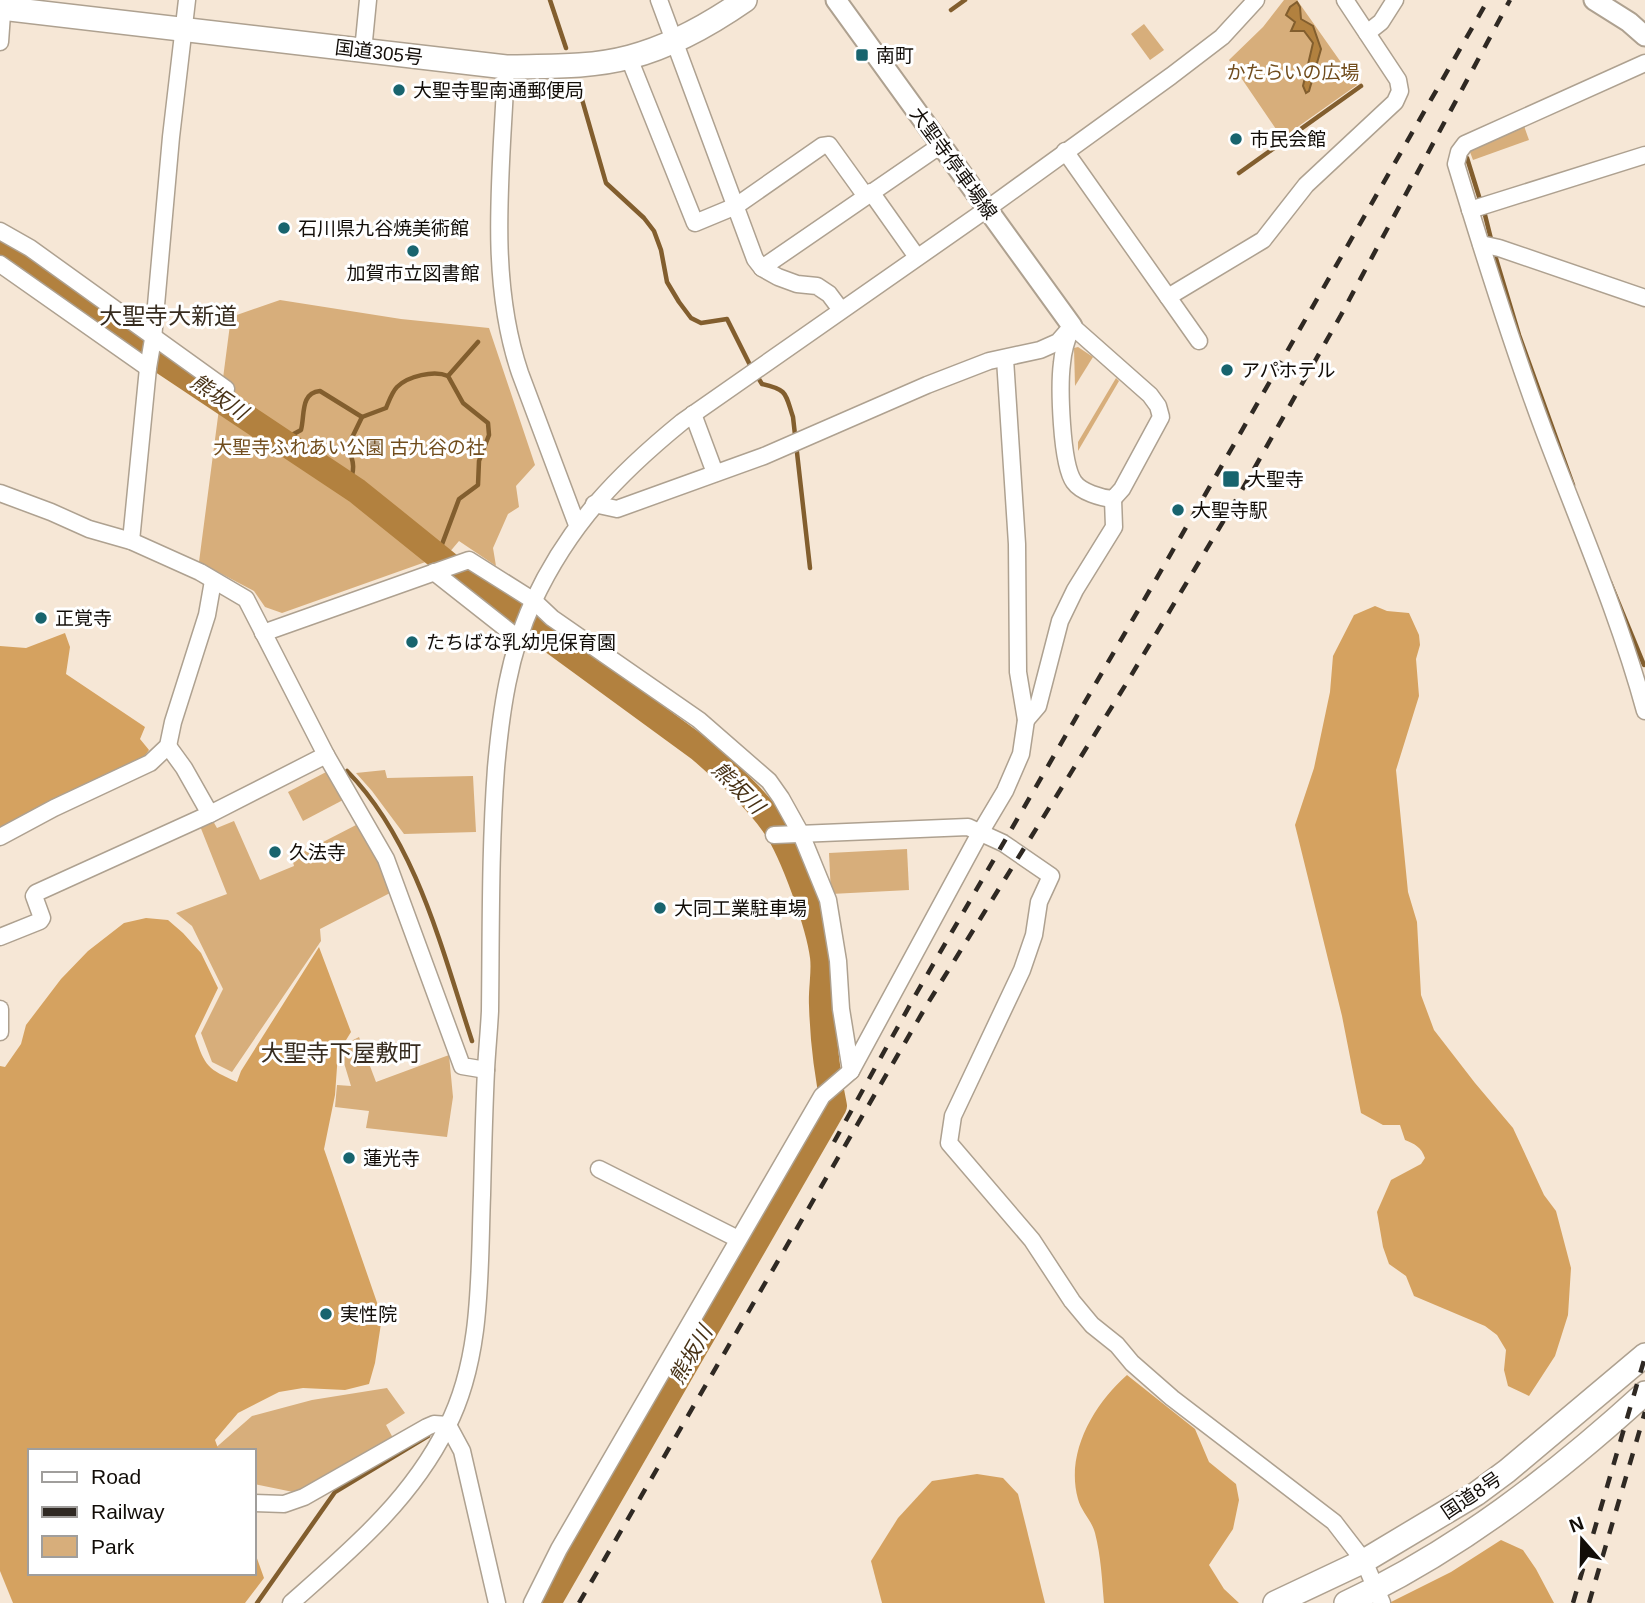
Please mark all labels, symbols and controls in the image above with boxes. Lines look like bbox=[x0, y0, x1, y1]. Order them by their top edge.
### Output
street label: 国道305号 bbox=[334, 37, 424, 68]
place label: 南町 bbox=[876, 45, 914, 66]
marker: 南町 bbox=[854, 47, 870, 63]
park label: かたらいの広場 bbox=[1226, 62, 1360, 83]
place label: 大聖寺聖南通郵便局 bbox=[413, 80, 584, 101]
marker: 大聖寺聖南通郵便局 bbox=[391, 82, 407, 98]
street label: 大聖寺停車場線 bbox=[906, 103, 1001, 223]
place label: 市民会館 bbox=[1250, 129, 1326, 150]
marker: 市民会館 bbox=[1228, 131, 1244, 147]
place label: 石川県九谷焼美術館 bbox=[298, 218, 469, 239]
marker: 石川県九谷焼美術館 bbox=[276, 220, 292, 236]
marker: 加賀市立図書館 bbox=[405, 243, 421, 259]
place label: 加賀市立図書館 bbox=[346, 263, 480, 284]
district label: 大聖寺大新道 bbox=[99, 303, 237, 329]
place label: アパホテル bbox=[1241, 360, 1336, 381]
marker: アパホテル bbox=[1219, 362, 1235, 378]
water label: 熊坂川 bbox=[187, 369, 253, 425]
park label: 大聖寺ふれあい公園 古九谷の社 bbox=[213, 437, 485, 458]
marker: 大聖寺 bbox=[1221, 469, 1241, 489]
place label: 大聖寺 bbox=[1247, 469, 1304, 490]
place label: 大聖寺駅 bbox=[1192, 500, 1268, 521]
marker: 大聖寺駅 bbox=[1170, 502, 1186, 518]
place label: 正覚寺 bbox=[55, 608, 112, 629]
marker: 正覚寺 bbox=[33, 610, 49, 626]
place label: たちばな乳幼児保育園 bbox=[426, 632, 616, 653]
marker: たちばな乳幼児保育園 bbox=[404, 634, 420, 650]
water label: 熊坂川 bbox=[708, 757, 770, 819]
place label: 久法寺 bbox=[289, 842, 346, 863]
marker: 久法寺 bbox=[267, 844, 283, 860]
place label: 大同工業駐車場 bbox=[674, 898, 807, 919]
marker: 大同工業駐車場 bbox=[652, 900, 668, 916]
district label: 大聖寺下屋敷町 bbox=[261, 1040, 422, 1066]
place label: 蓮光寺 bbox=[363, 1148, 420, 1169]
marker: 蓮光寺 bbox=[341, 1150, 357, 1166]
place label: 実性院 bbox=[340, 1304, 397, 1325]
marker: 実性院 bbox=[318, 1306, 334, 1322]
water label: 熊坂川 bbox=[665, 1320, 717, 1388]
legend bbox=[28, 1449, 256, 1575]
text: Road bbox=[91, 1465, 141, 1488]
street label: 国道8号 bbox=[1437, 1468, 1505, 1523]
text: Railway bbox=[91, 1500, 165, 1523]
north arrow bbox=[1547, 1505, 1617, 1575]
text: N bbox=[1566, 1512, 1586, 1537]
text: Park bbox=[91, 1535, 135, 1558]

